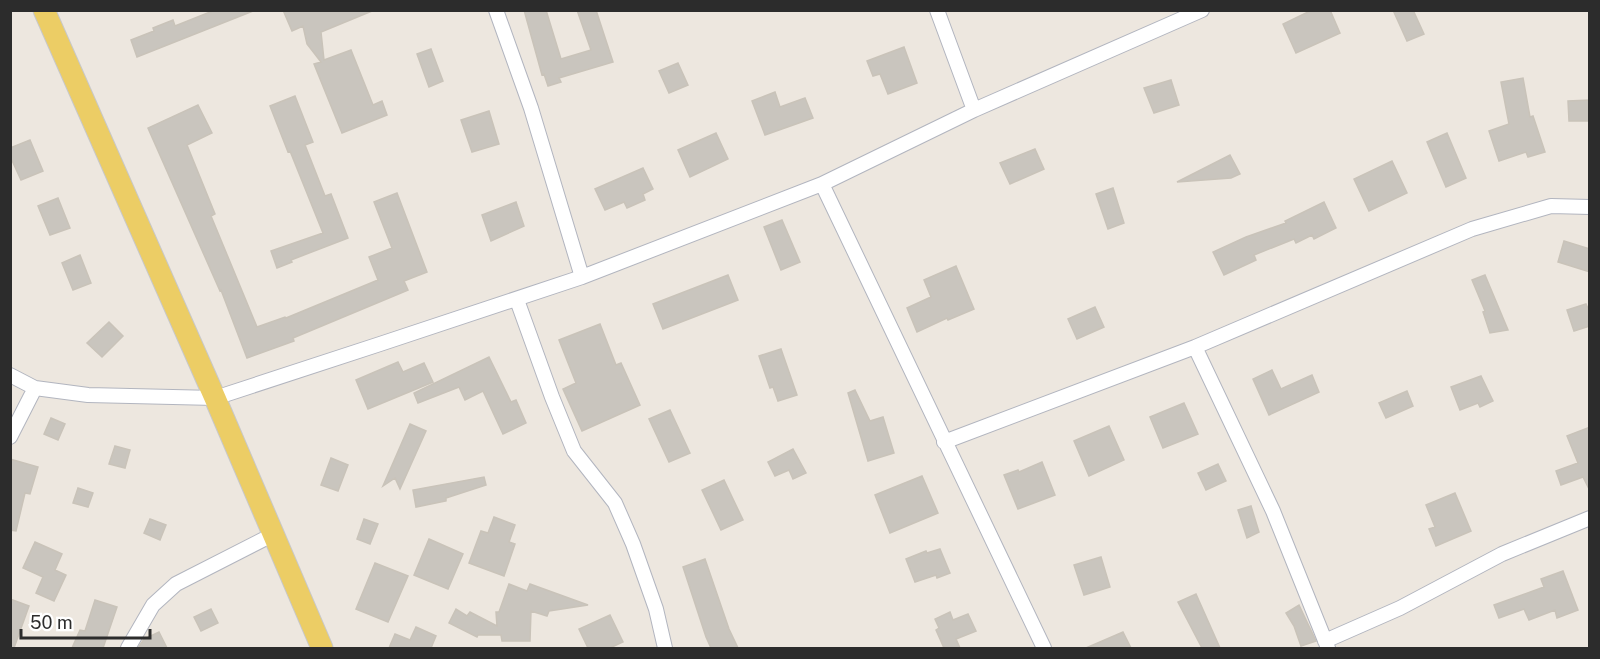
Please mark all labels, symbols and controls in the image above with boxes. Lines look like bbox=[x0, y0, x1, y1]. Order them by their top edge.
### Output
scale bar bbox=[21, 602, 150, 640]
text: 50 m bbox=[30, 612, 73, 633]

